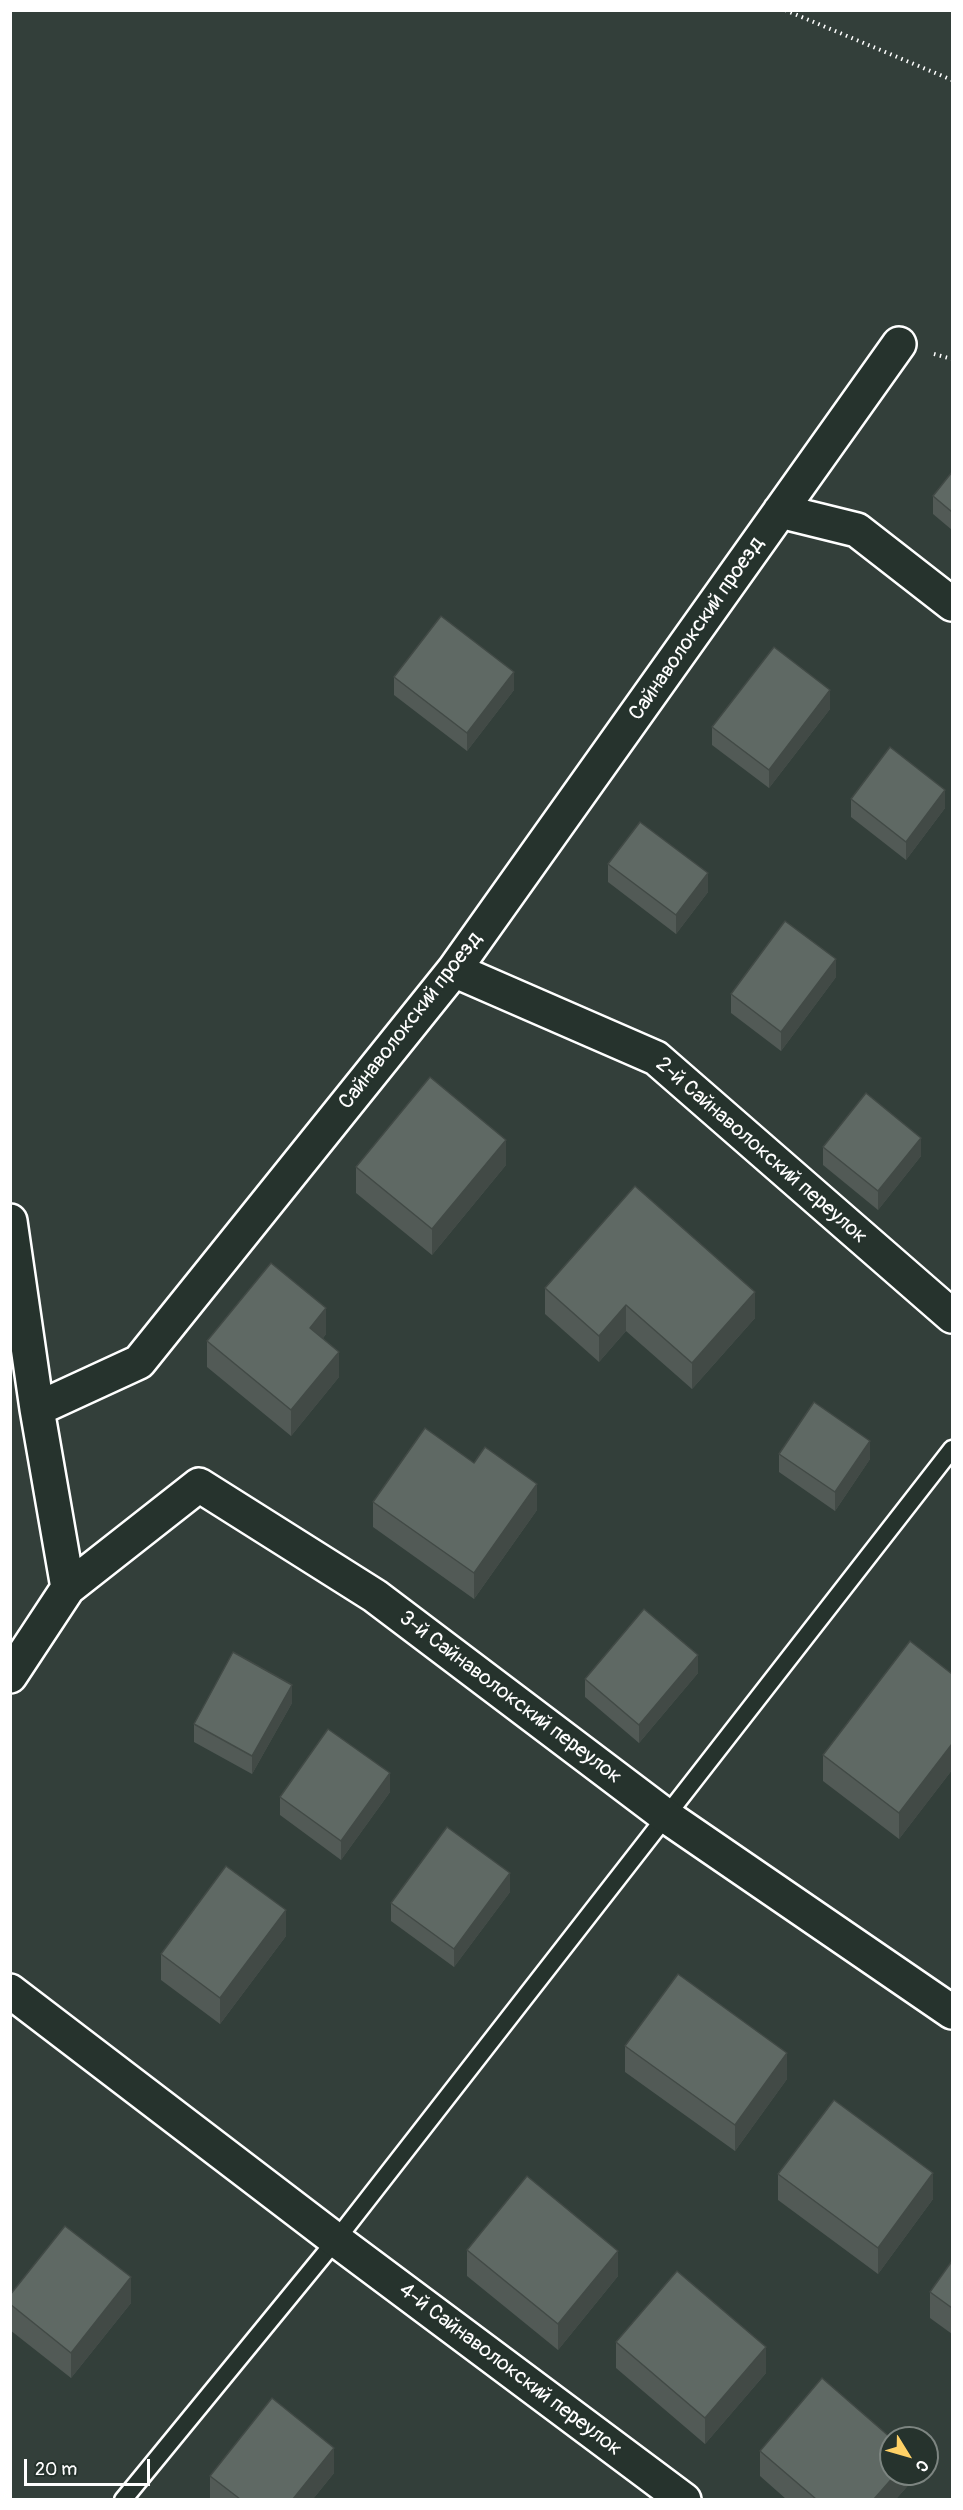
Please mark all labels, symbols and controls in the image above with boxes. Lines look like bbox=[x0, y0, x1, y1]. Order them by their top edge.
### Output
street label: Сайнаволокский проезд bbox=[624, 532, 770, 726]
street label: Сайнаволокский проезд bbox=[334, 927, 488, 1115]
street label: 2-й Сайнаволокский переулок bbox=[650, 1052, 872, 1250]
street label: 3-й Сайнаволокский переулок bbox=[394, 1606, 626, 1790]
street label: 4-й Сайнаволокский переулок bbox=[394, 2278, 626, 2462]
north arrow bbox=[879, 2426, 939, 2486]
scale bar bbox=[27, 2447, 153, 2485]
text: С bbox=[911, 2456, 933, 2476]
text: 20 m bbox=[35, 2458, 77, 2481]

